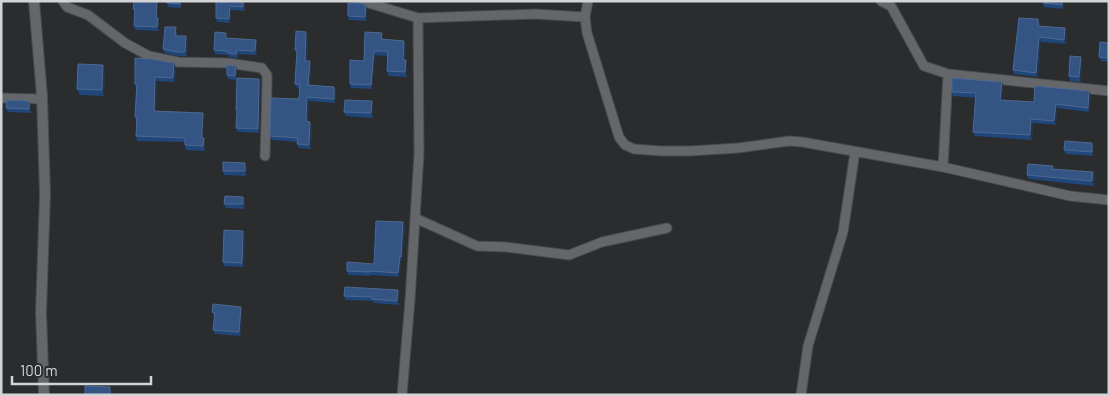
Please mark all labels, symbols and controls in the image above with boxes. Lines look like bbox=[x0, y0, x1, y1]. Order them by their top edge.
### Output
scale bar bbox=[12, 354, 151, 386]
text: 100 m bbox=[20, 361, 58, 379]

